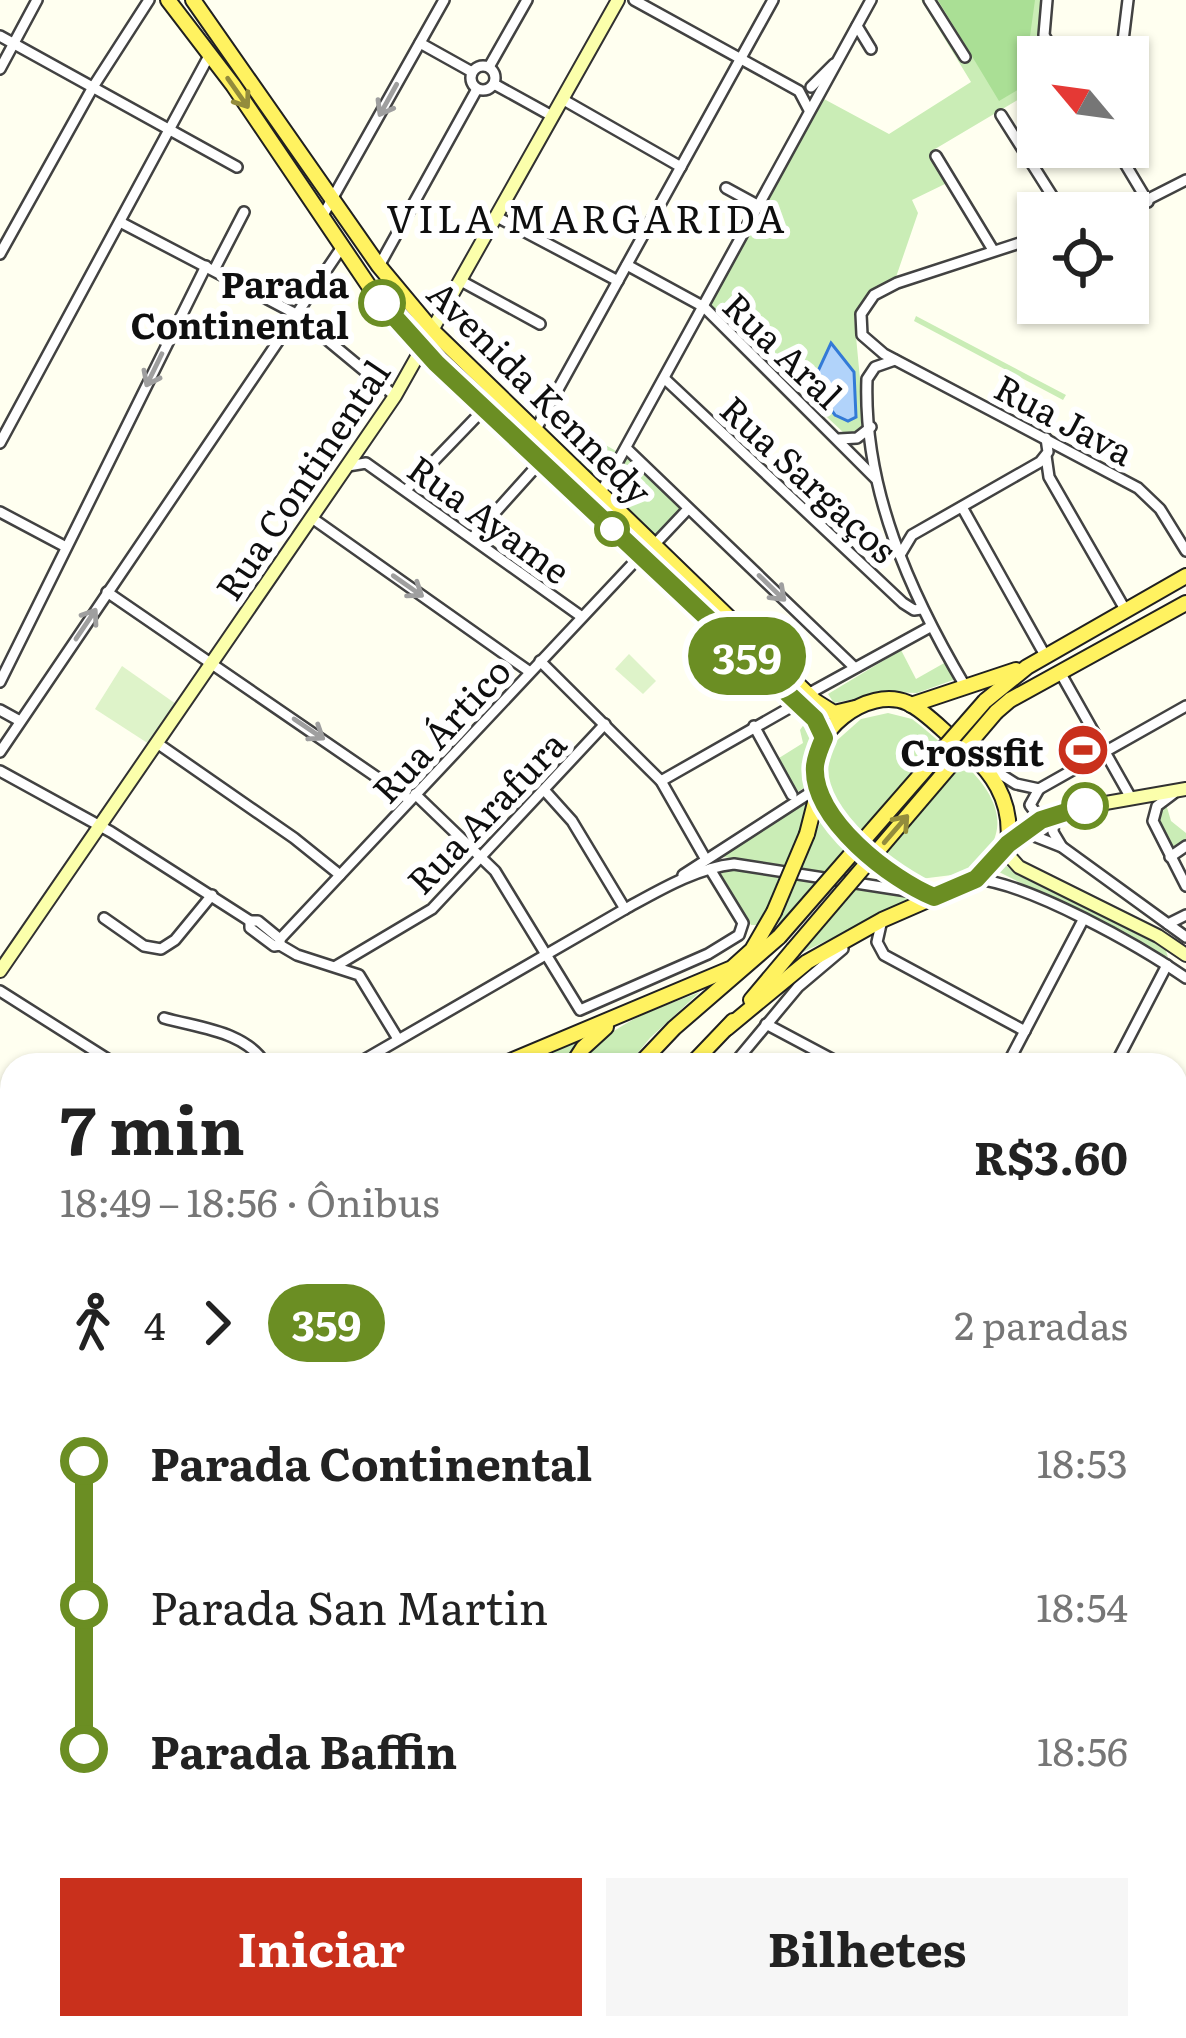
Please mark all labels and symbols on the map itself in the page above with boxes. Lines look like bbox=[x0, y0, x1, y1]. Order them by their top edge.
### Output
north arrow bbox=[1017, 36, 1149, 168]
one-way arrow bbox=[225, 76, 250, 110]
one-way arrow bbox=[375, 82, 399, 117]
district label: VILA MARGARIDA bbox=[386, 187, 788, 245]
place label: Parada Continental bbox=[130, 256, 349, 350]
street label: Avenida Kennedy bbox=[417, 267, 665, 515]
street label: Rua Aral bbox=[712, 278, 856, 420]
marker: Parada Continental bbox=[360, 281, 404, 325]
street label: Rua Continental bbox=[201, 348, 401, 610]
one-way arrow bbox=[142, 352, 165, 388]
street label: Rua Java bbox=[986, 359, 1144, 477]
street label: Rua Sargaços bbox=[710, 382, 910, 574]
street label: Rua Ayame bbox=[398, 441, 582, 595]
unlabelled marker bbox=[596, 513, 628, 545]
one-way arrow bbox=[390, 573, 423, 598]
one-way arrow bbox=[756, 573, 786, 601]
one-way arrow bbox=[73, 607, 98, 641]
line badge: 359 bbox=[678, 617, 816, 695]
street label: Rua Ártico bbox=[359, 644, 521, 814]
one-way arrow bbox=[292, 716, 325, 741]
street label: Rua Arafura bbox=[393, 717, 577, 905]
sports icon: Crossfit bbox=[1055, 722, 1111, 778]
place label: Crossfit bbox=[900, 724, 1044, 777]
unlabelled marker bbox=[1063, 784, 1107, 828]
one-way arrow bbox=[882, 814, 910, 845]

